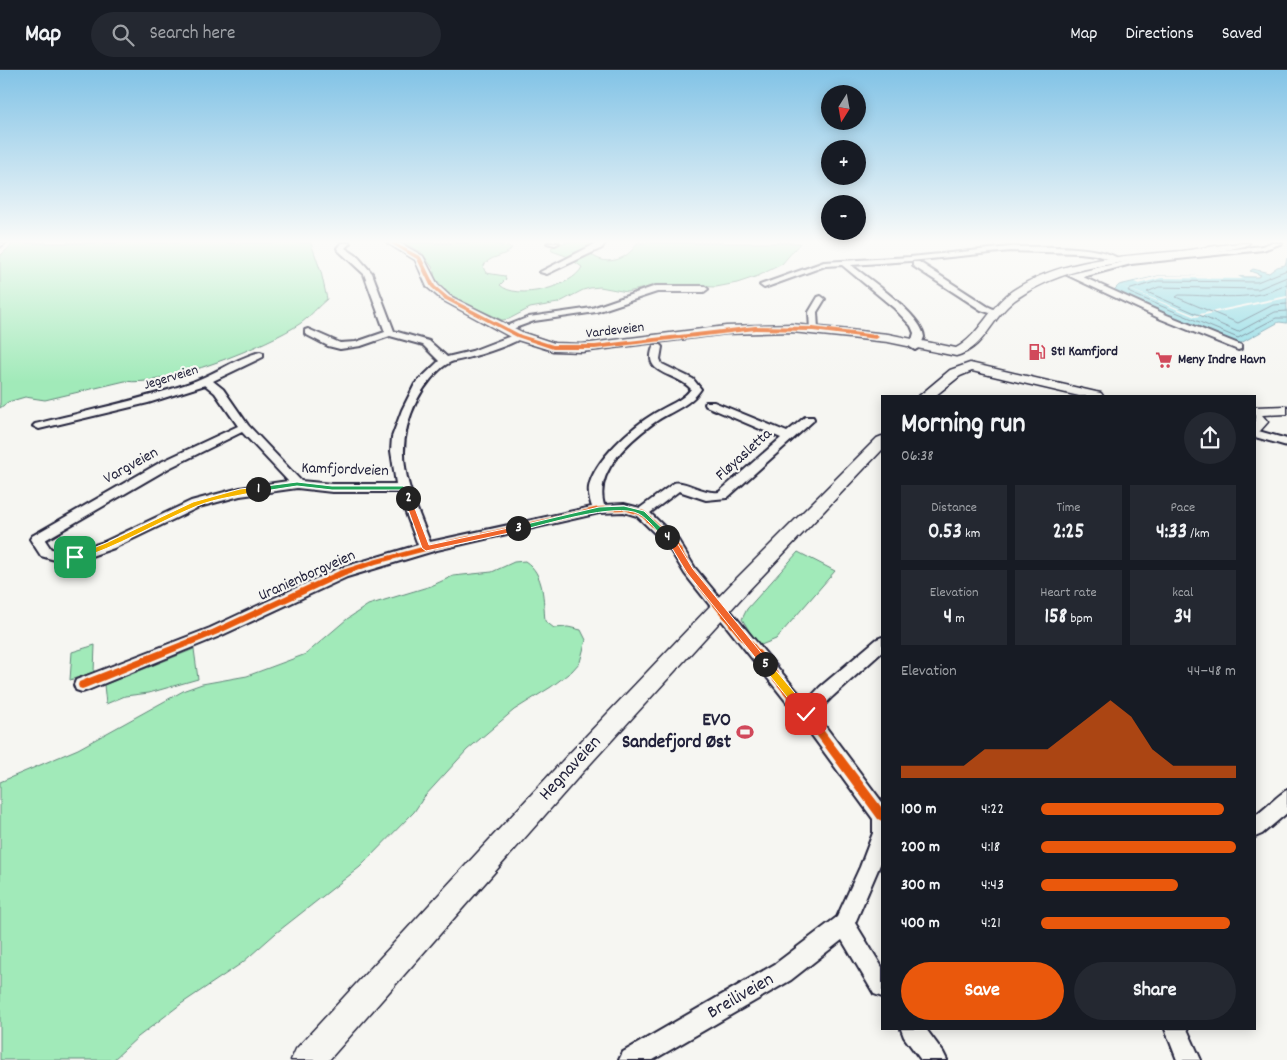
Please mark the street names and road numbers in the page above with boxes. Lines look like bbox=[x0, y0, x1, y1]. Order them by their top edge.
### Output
street label: Vardeveien bbox=[585, 318, 645, 344]
street label: Jegerveien bbox=[141, 360, 201, 396]
street label: Fløyasletta bbox=[711, 423, 778, 487]
street label: Vargveien bbox=[100, 442, 162, 490]
street label: Kamfjordveien bbox=[301, 457, 389, 483]
street label: Uranienborgveien bbox=[255, 544, 359, 608]
street label: Hegnaveien bbox=[534, 730, 608, 808]
street label: Breiliveien bbox=[703, 967, 779, 1027]

